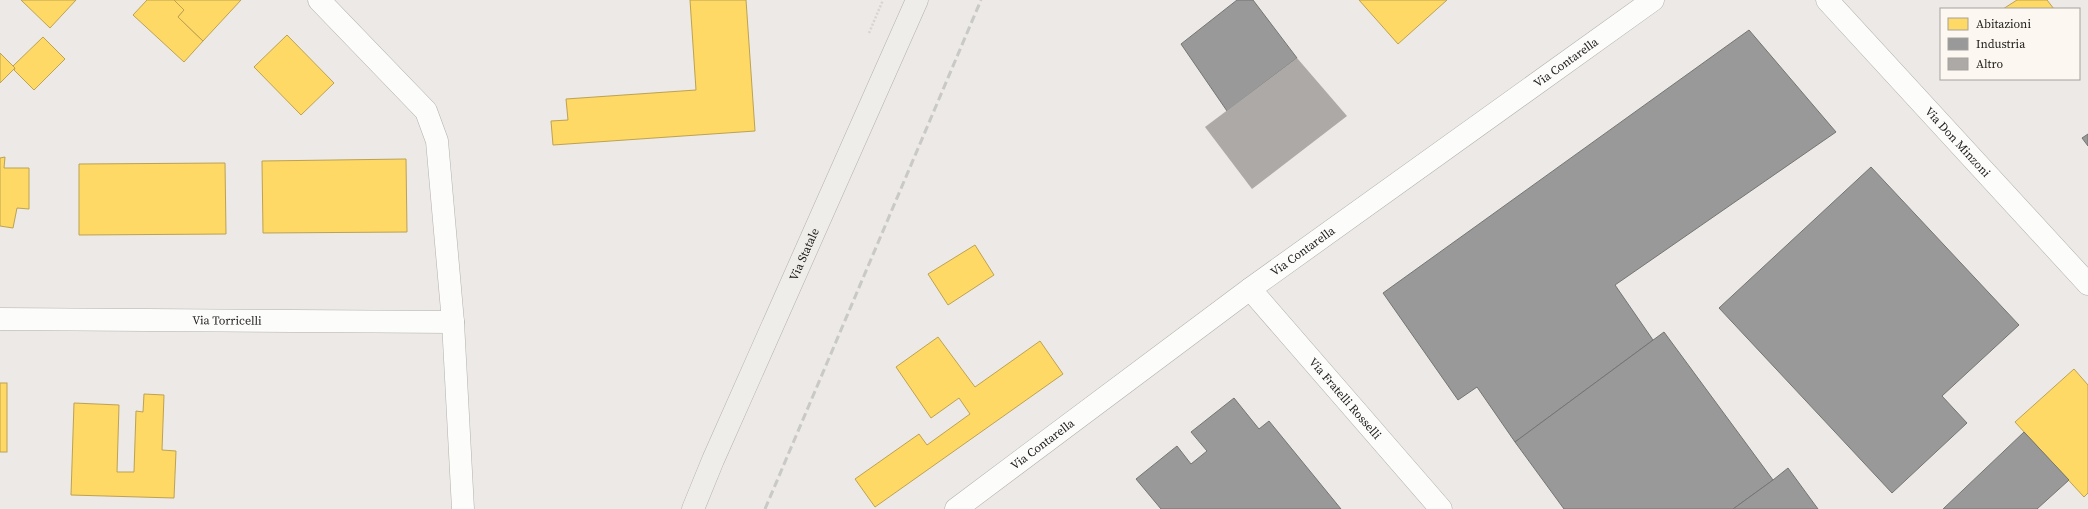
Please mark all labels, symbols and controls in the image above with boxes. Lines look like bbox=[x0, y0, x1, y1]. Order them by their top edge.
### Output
legend bbox=[1940, 8, 2080, 80]
text: Abitazioni bbox=[1976, 16, 2031, 32]
street label: Via Contarella bbox=[1531, 33, 1602, 91]
text: Industria bbox=[1976, 36, 2026, 52]
text: Altro bbox=[1976, 56, 2003, 72]
street label: Via Don Minzoni bbox=[1921, 104, 1994, 181]
street label: Via Contarella bbox=[1267, 222, 1339, 280]
street label: Via Statale bbox=[786, 225, 823, 283]
street label: Via Torricelli bbox=[192, 312, 262, 329]
street label: Via Fratelli Rosselli bbox=[1305, 354, 1385, 443]
street label: Via Contarella bbox=[1007, 415, 1078, 473]

